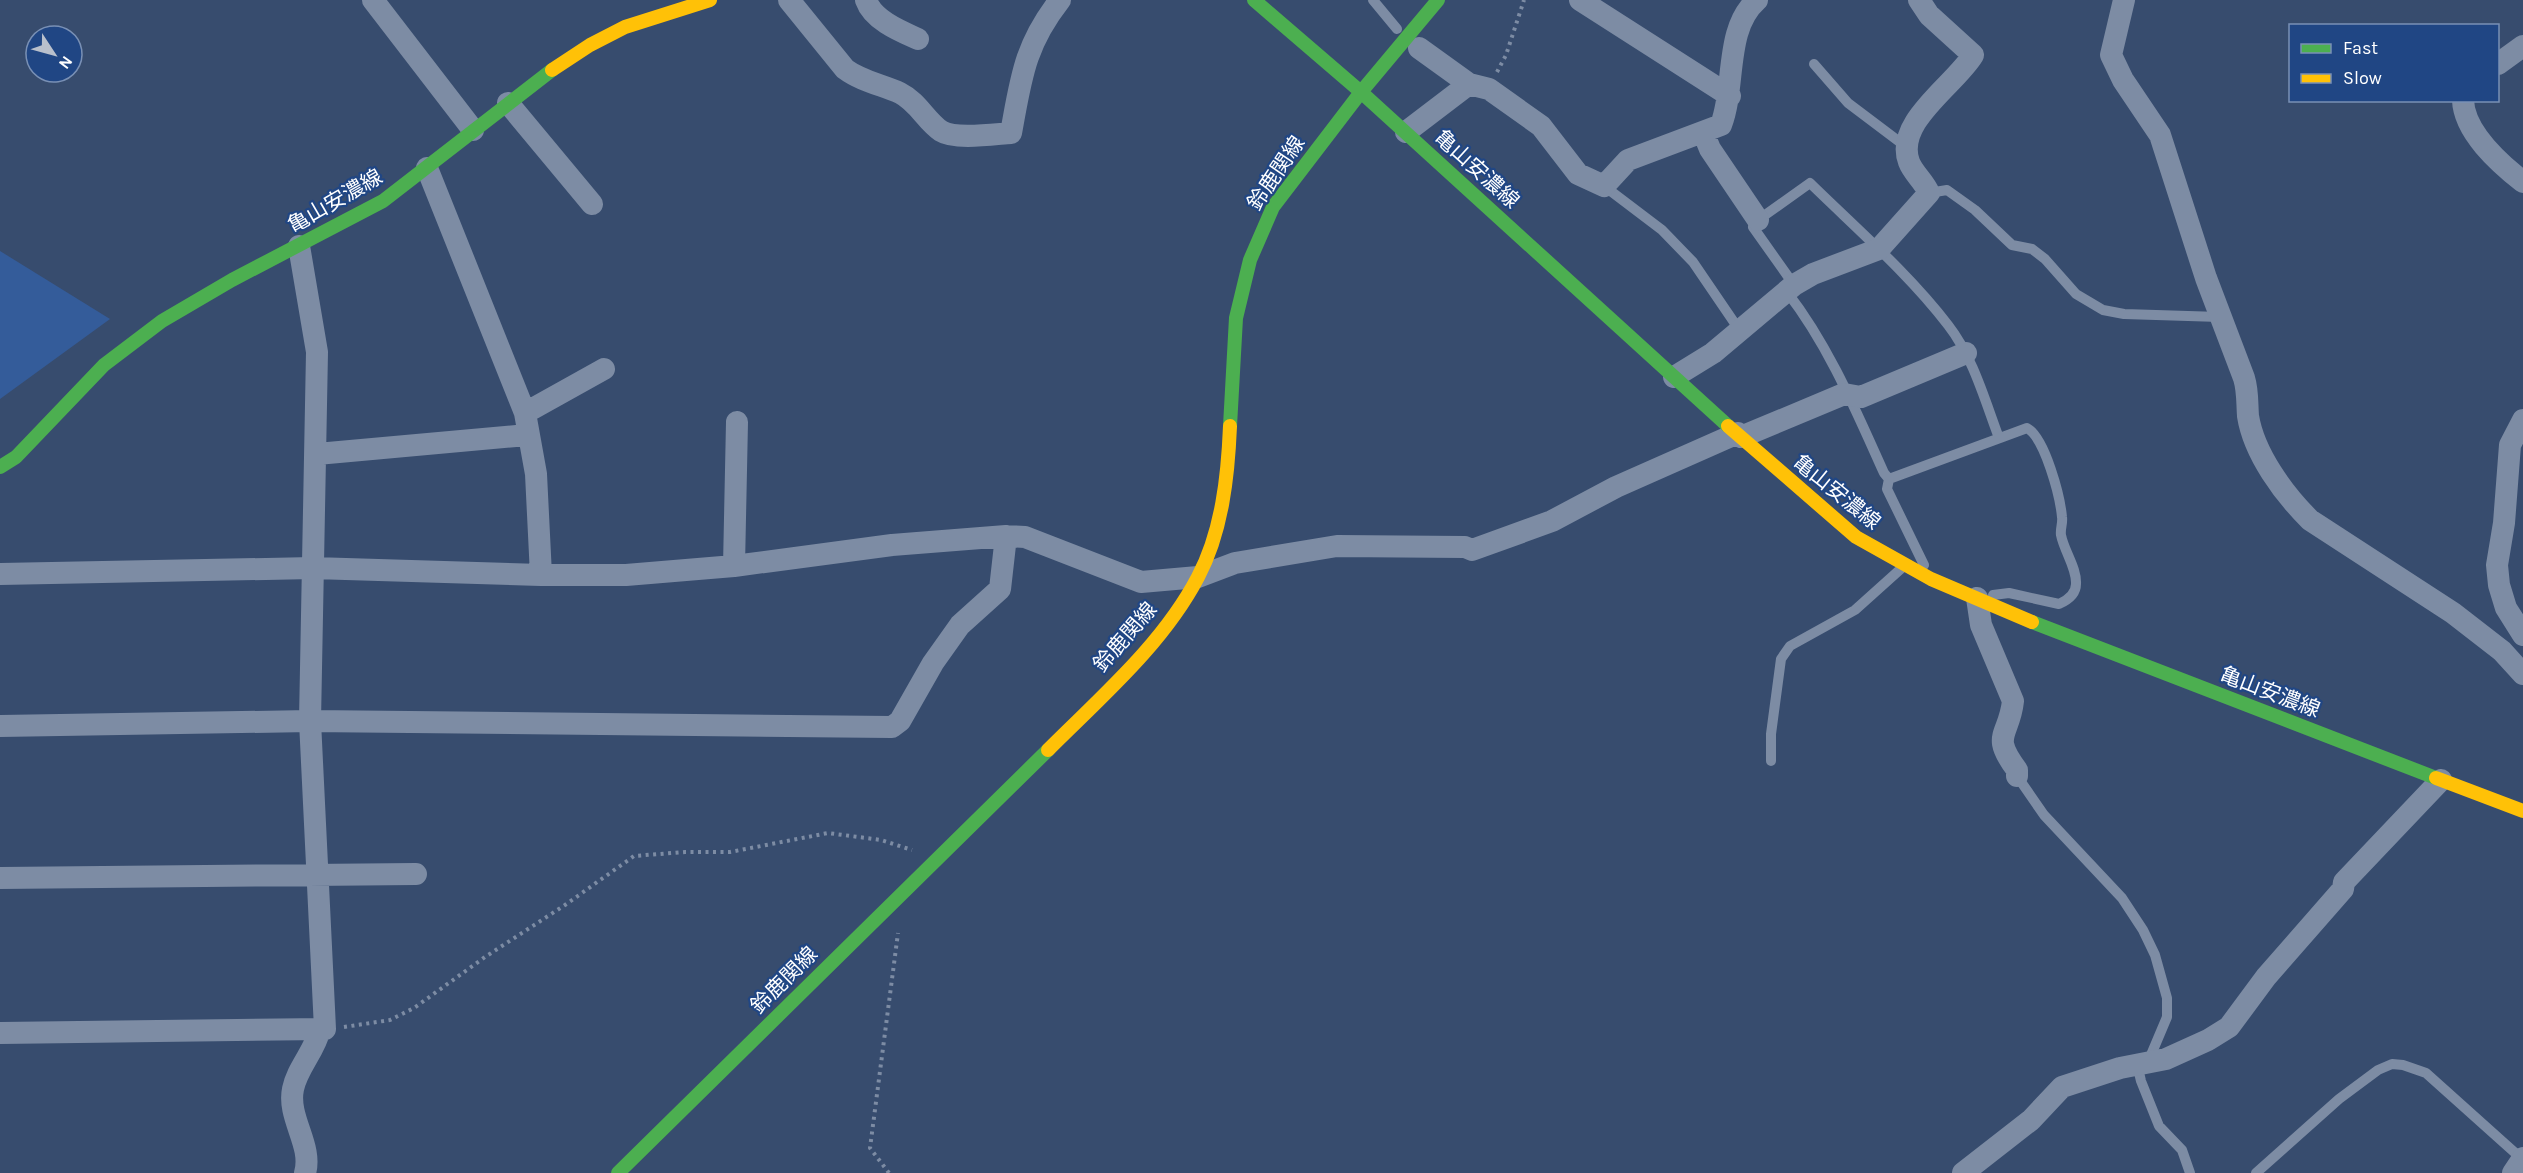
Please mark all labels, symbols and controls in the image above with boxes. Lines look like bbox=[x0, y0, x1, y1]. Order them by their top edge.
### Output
north arrow bbox=[24, 24, 84, 84]
legend bbox=[2289, 24, 2499, 102]
text: Fast bbox=[2343, 37, 2378, 59]
text: N bbox=[55, 52, 77, 73]
text: Slow bbox=[2343, 67, 2382, 89]
street label: 亀山安濃線 bbox=[1430, 125, 1524, 213]
street label: 鈴鹿関線 bbox=[1243, 131, 1309, 215]
street label: 亀山安濃線 bbox=[284, 164, 386, 238]
street label: 亀山安濃線 bbox=[1789, 450, 1885, 534]
street label: 鈴鹿関線 bbox=[1088, 597, 1162, 677]
street label: 亀山安濃線 bbox=[2217, 662, 2323, 722]
street label: 鈴鹿関線 bbox=[746, 942, 822, 1018]

